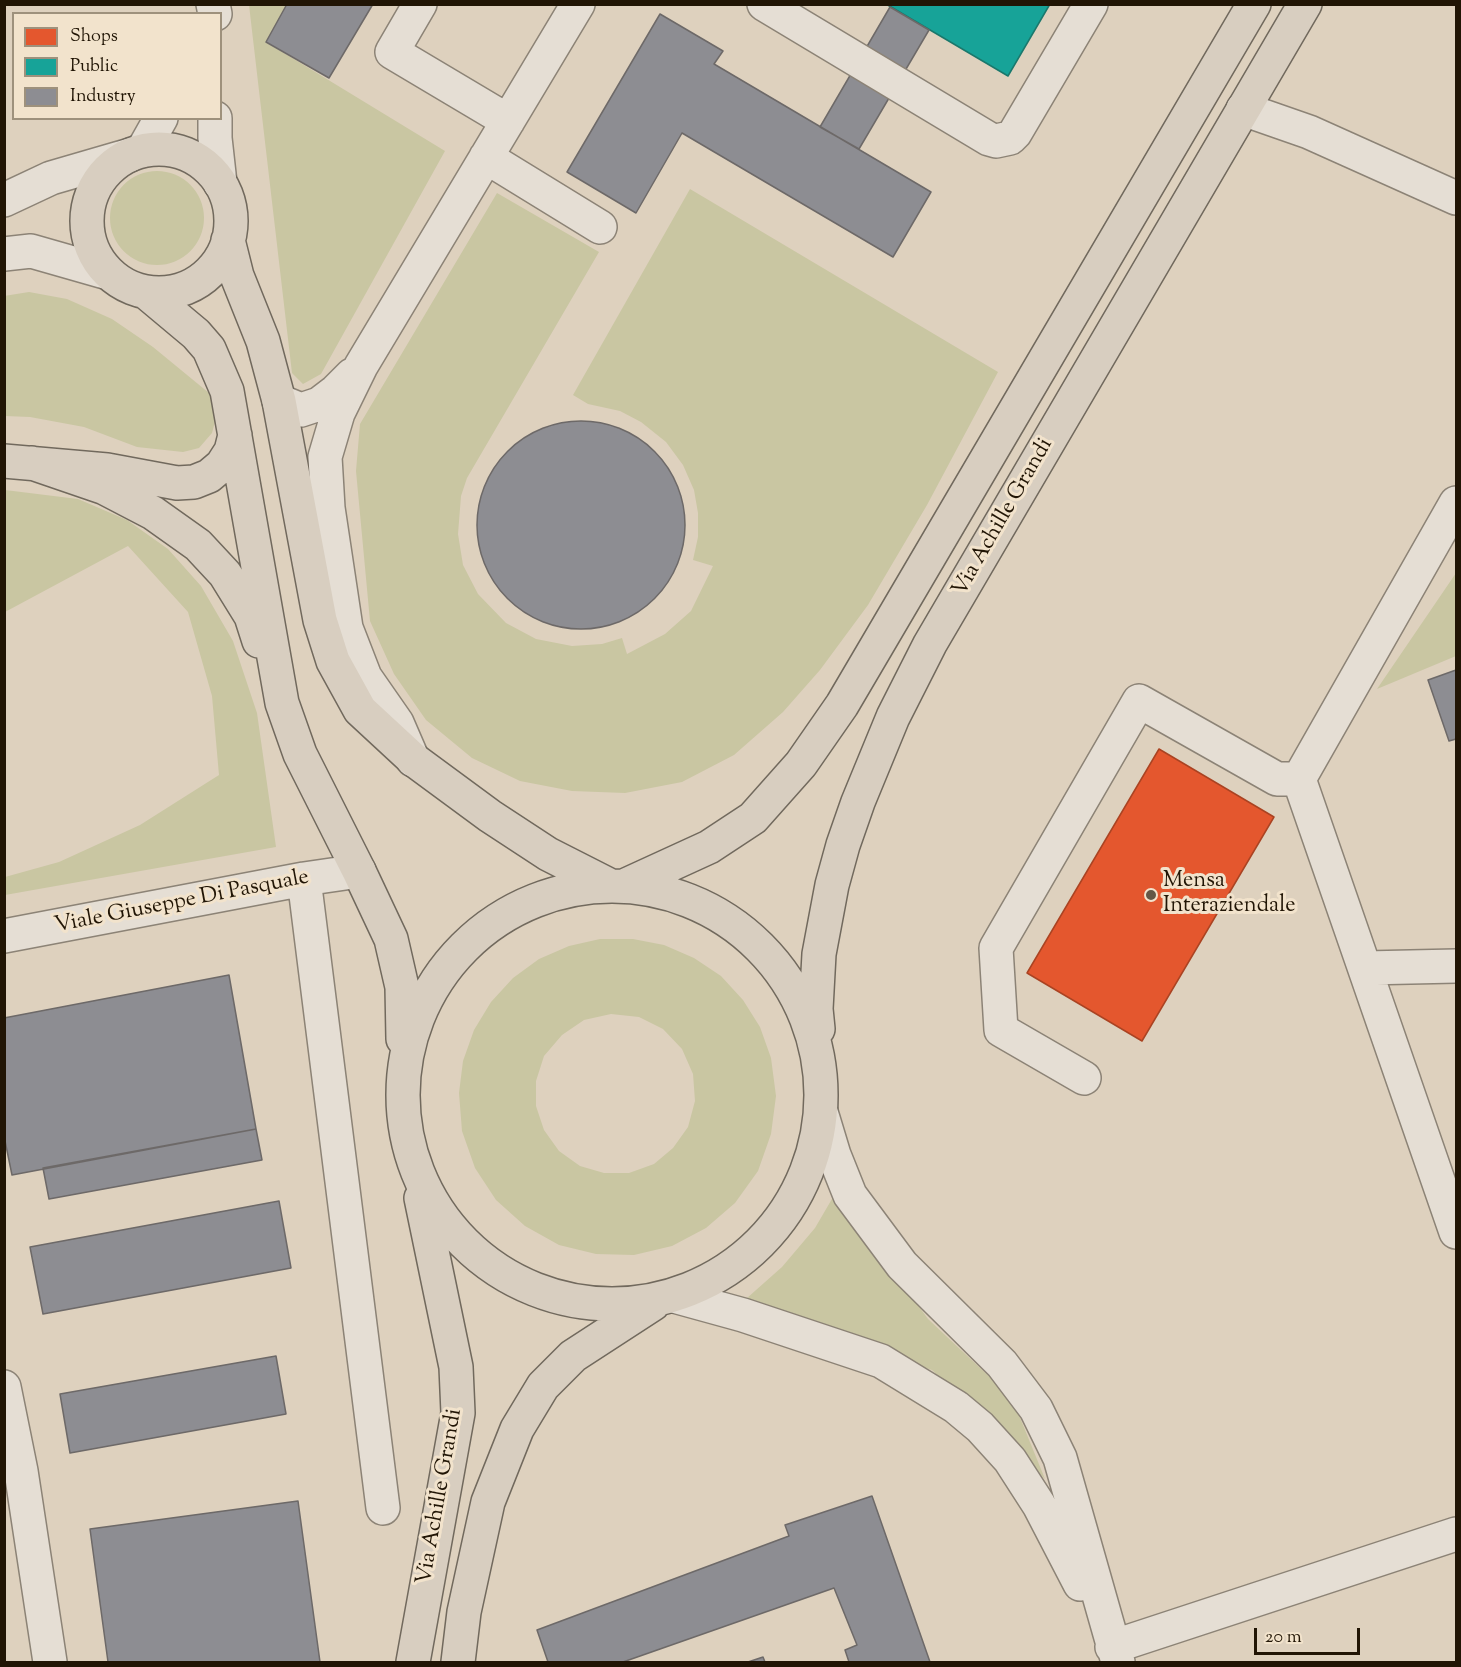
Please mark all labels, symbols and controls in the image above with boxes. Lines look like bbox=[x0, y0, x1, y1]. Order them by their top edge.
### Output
legend bbox=[12, 12, 222, 120]
text: Shops bbox=[70, 24, 118, 50]
text: Public bbox=[70, 54, 118, 80]
text: Industry bbox=[70, 84, 136, 110]
street label: Via Achille Grandi bbox=[948, 434, 1060, 602]
street label: Viale Giuseppe Di Pasquale bbox=[53, 865, 311, 941]
place label: Mensa Interaziendale bbox=[1163, 869, 1295, 920]
marker: Mensa Interaziendale bbox=[1144, 888, 1158, 902]
street label: Via Achille Grandi bbox=[413, 1407, 469, 1587]
scale bar bbox=[1257, 1616, 1364, 1654]
text: 20 m bbox=[1265, 1625, 1302, 1651]

